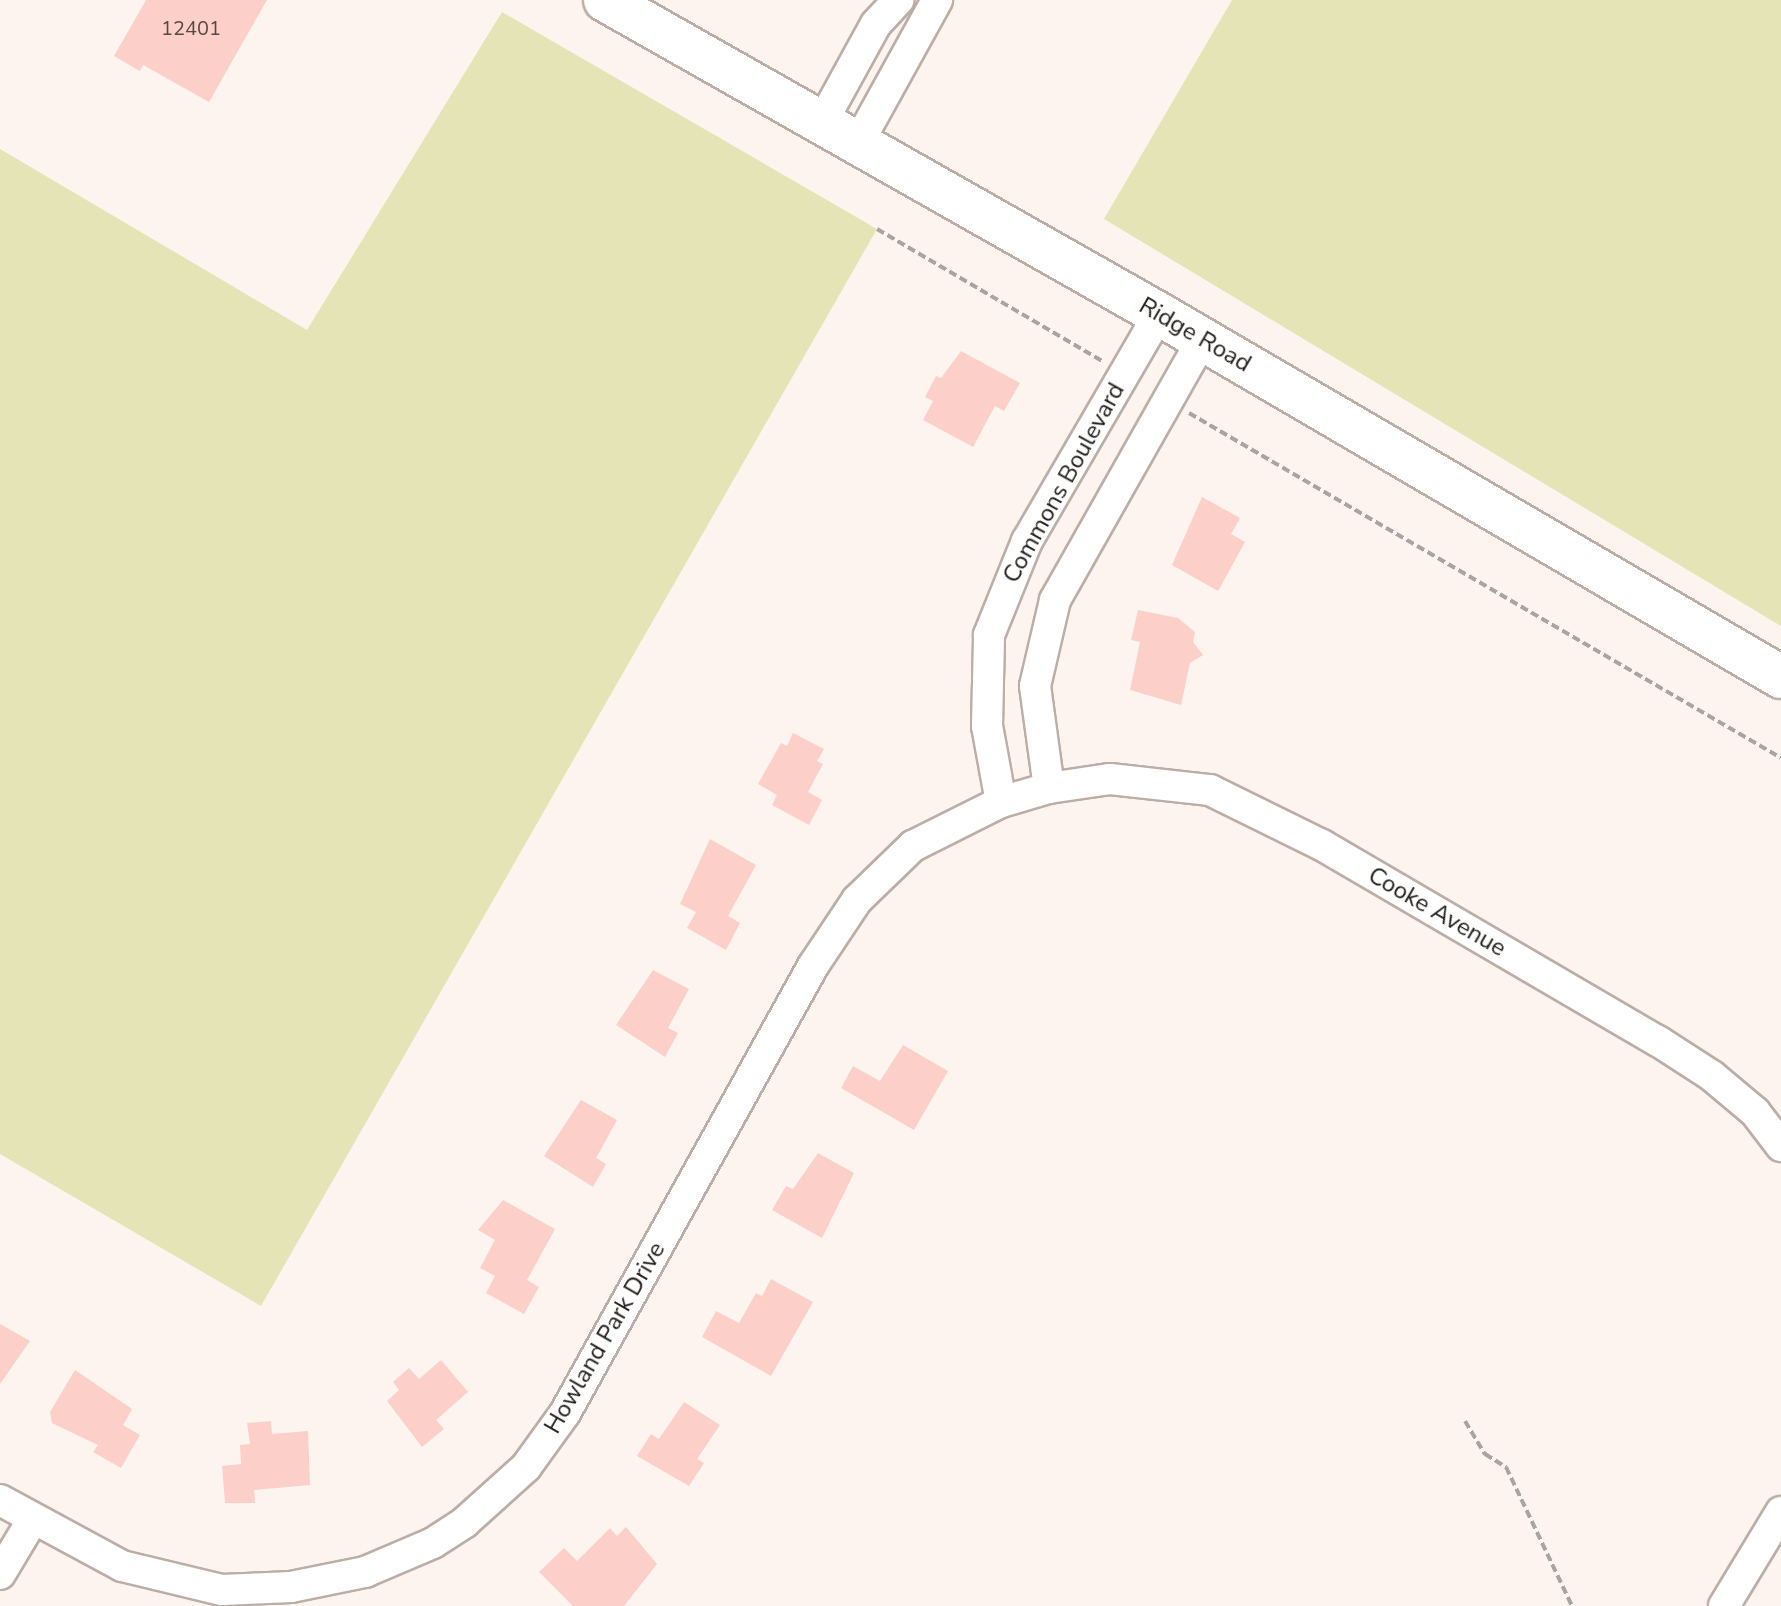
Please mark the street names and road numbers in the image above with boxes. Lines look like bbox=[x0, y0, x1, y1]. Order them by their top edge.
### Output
street label: Ridge Road bbox=[1134, 291, 1256, 379]
street label: Commons Boulevard bbox=[997, 378, 1131, 588]
street label: Cooke Avenue bbox=[1363, 861, 1511, 963]
street label: Howland Park Drive bbox=[538, 1237, 672, 1439]

